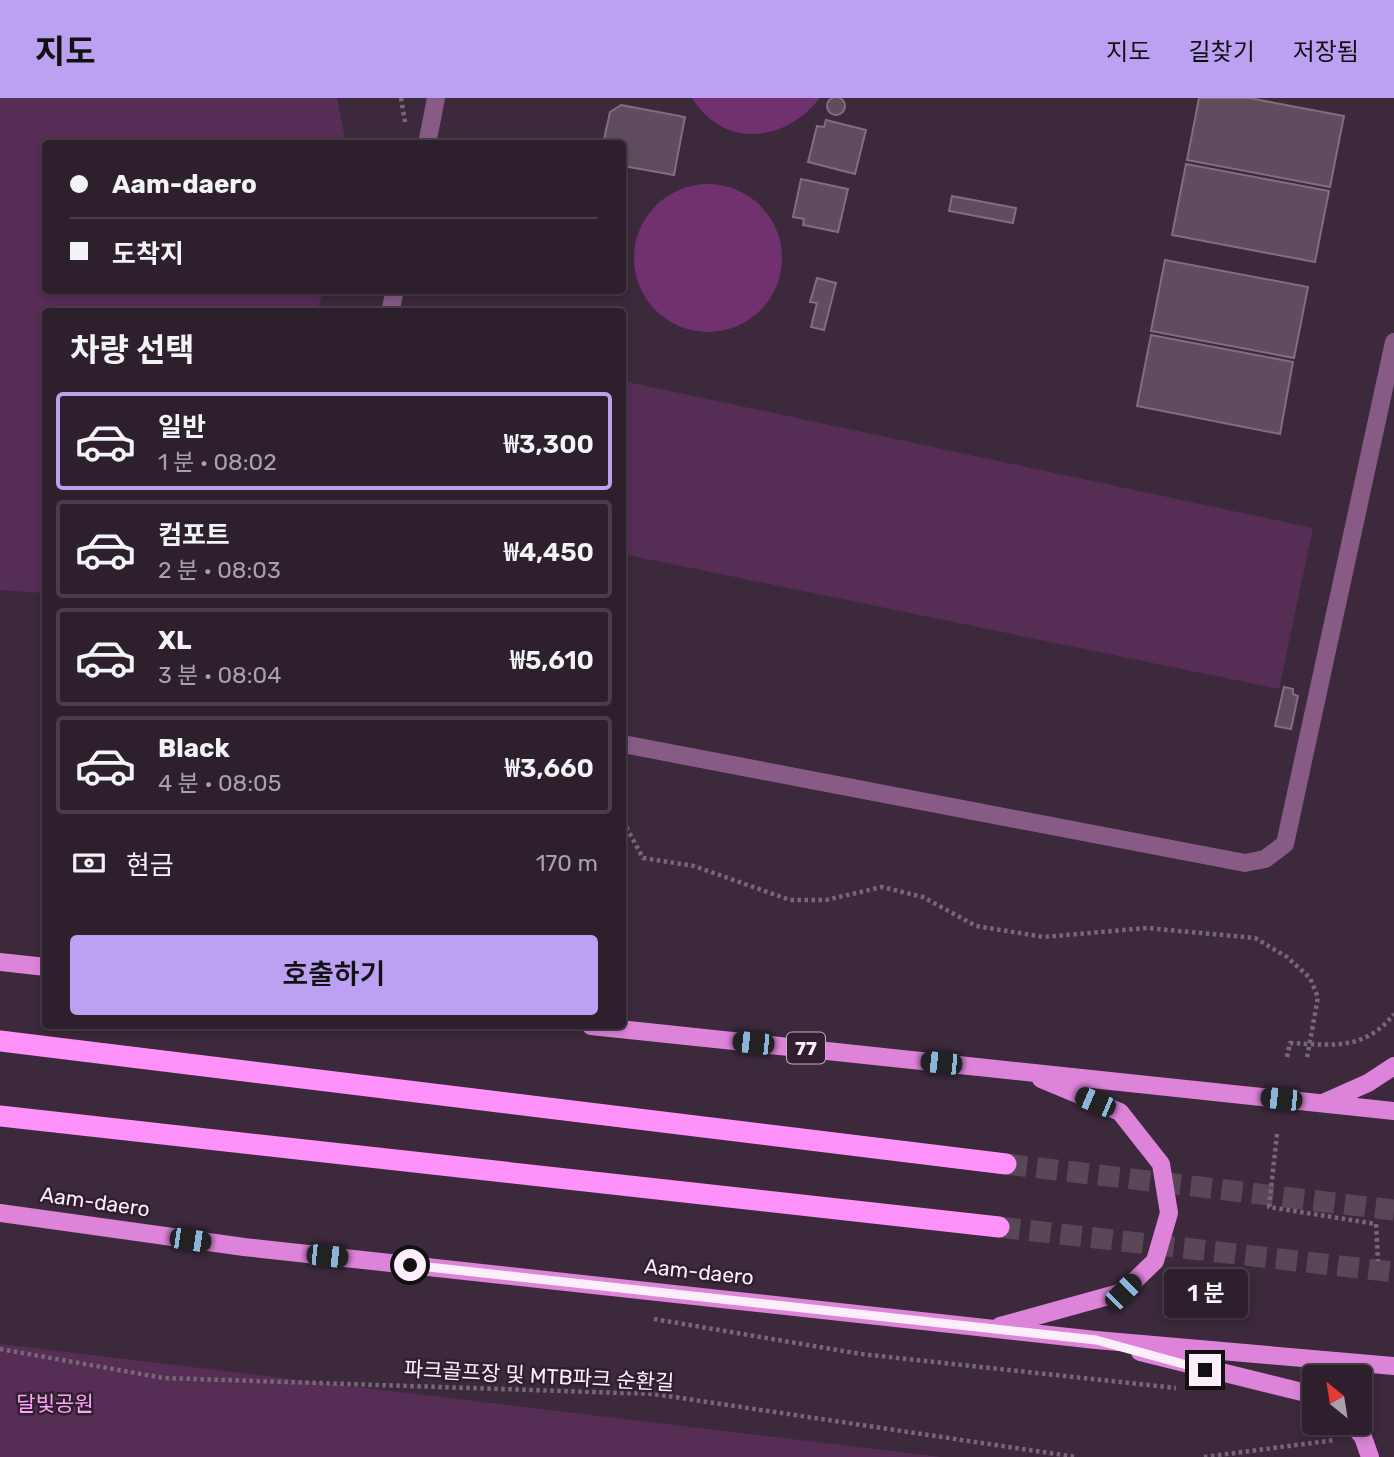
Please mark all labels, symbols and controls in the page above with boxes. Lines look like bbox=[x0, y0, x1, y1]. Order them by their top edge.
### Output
text: 지도 bbox=[35, 32, 96, 71]
text: 지도 bbox=[1106, 38, 1151, 66]
text: 길찾기 bbox=[1189, 38, 1255, 66]
text: 저장됨 bbox=[1293, 38, 1359, 66]
text: Aam-daero bbox=[112, 169, 257, 200]
text: 도착지 bbox=[112, 239, 184, 270]
text: 차량 선택 bbox=[70, 331, 195, 369]
icon: car bbox=[74, 410, 137, 473]
text: 일반 bbox=[158, 412, 206, 443]
text: ₩3,300 bbox=[504, 429, 594, 460]
text: 1 분 · 08:02 bbox=[158, 448, 277, 476]
icon: car bbox=[74, 518, 137, 581]
text: 컴포트 bbox=[158, 520, 230, 551]
text: ₩4,450 bbox=[504, 537, 594, 568]
text: 2 분 · 08:03 bbox=[158, 556, 281, 584]
text: XL bbox=[158, 625, 191, 656]
icon: car bbox=[74, 626, 137, 689]
text: ₩5,610 bbox=[510, 645, 594, 676]
text: 3 분 · 08:04 bbox=[158, 661, 282, 689]
text: Black bbox=[158, 733, 230, 764]
icon: car bbox=[74, 734, 137, 797]
text: ₩3,660 bbox=[505, 753, 594, 784]
text: 4 분 · 08:05 bbox=[158, 769, 281, 797]
icon: cash bbox=[70, 844, 108, 882]
text: 170 m bbox=[536, 849, 598, 877]
text: 현금 bbox=[126, 850, 174, 881]
button: 호출하기 bbox=[70, 935, 598, 1015]
car bbox=[732, 1030, 775, 1056]
road number: 77 bbox=[787, 1032, 825, 1064]
car bbox=[920, 1050, 963, 1076]
car bbox=[1072, 1084, 1119, 1120]
car bbox=[1260, 1086, 1303, 1112]
street label: Aam-daero bbox=[39, 1181, 151, 1222]
car bbox=[168, 1227, 213, 1253]
car bbox=[306, 1243, 349, 1269]
route start bbox=[394, 1249, 426, 1281]
street label: Aam-daero bbox=[643, 1253, 755, 1290]
callout: 1 분 bbox=[1163, 1268, 1247, 1318]
car bbox=[1101, 1270, 1146, 1314]
text: 1 분 bbox=[1187, 1279, 1225, 1307]
route end bbox=[1189, 1354, 1221, 1386]
street label: 파크골프장 및 MTB파크 순환길 bbox=[403, 1356, 675, 1395]
north arrow bbox=[1302, 1365, 1372, 1435]
map controls bbox=[1302, 1365, 1372, 1435]
park label: 달빛공원 bbox=[16, 1391, 94, 1416]

